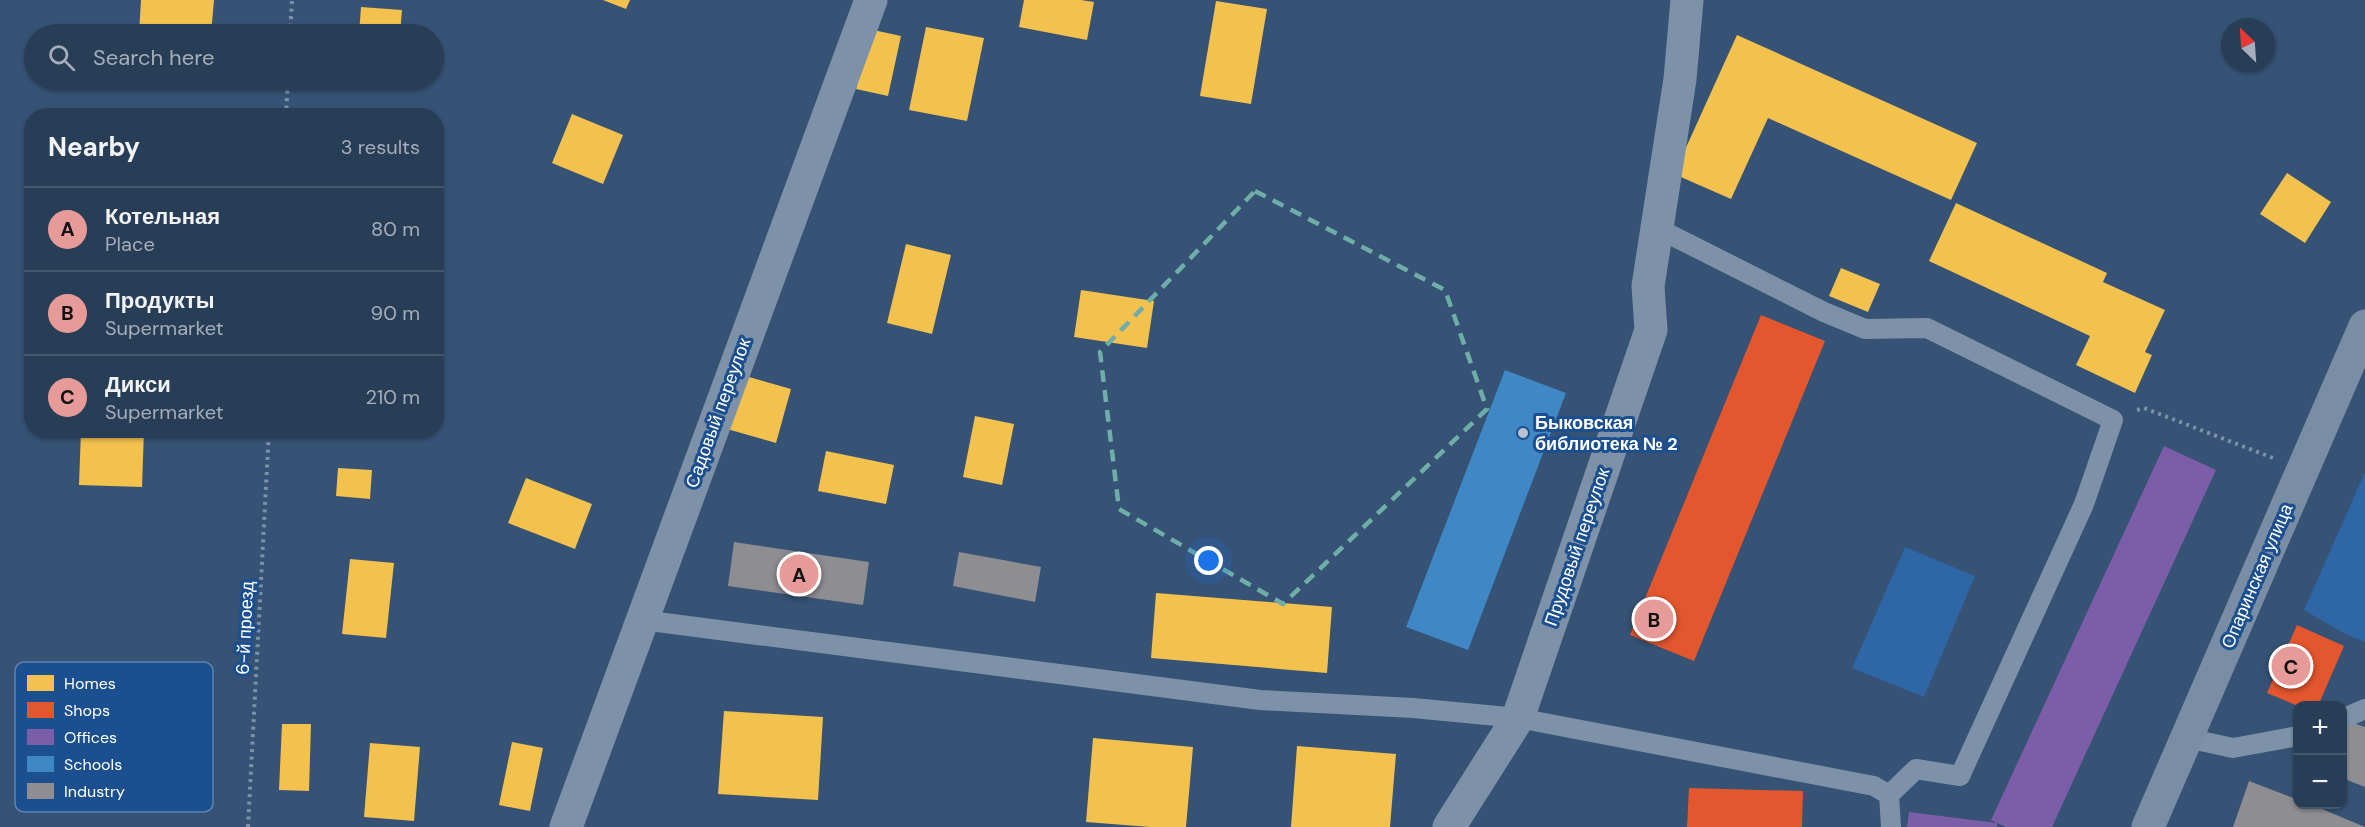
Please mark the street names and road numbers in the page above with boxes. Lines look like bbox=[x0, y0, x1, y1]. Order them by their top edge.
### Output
street label: Садовый переулок bbox=[680, 335, 756, 491]
street label: Прудовый переулок bbox=[1539, 465, 1615, 629]
street label: Опаринская улица bbox=[2216, 499, 2299, 652]
street label: 6-й проезд bbox=[231, 580, 259, 675]

